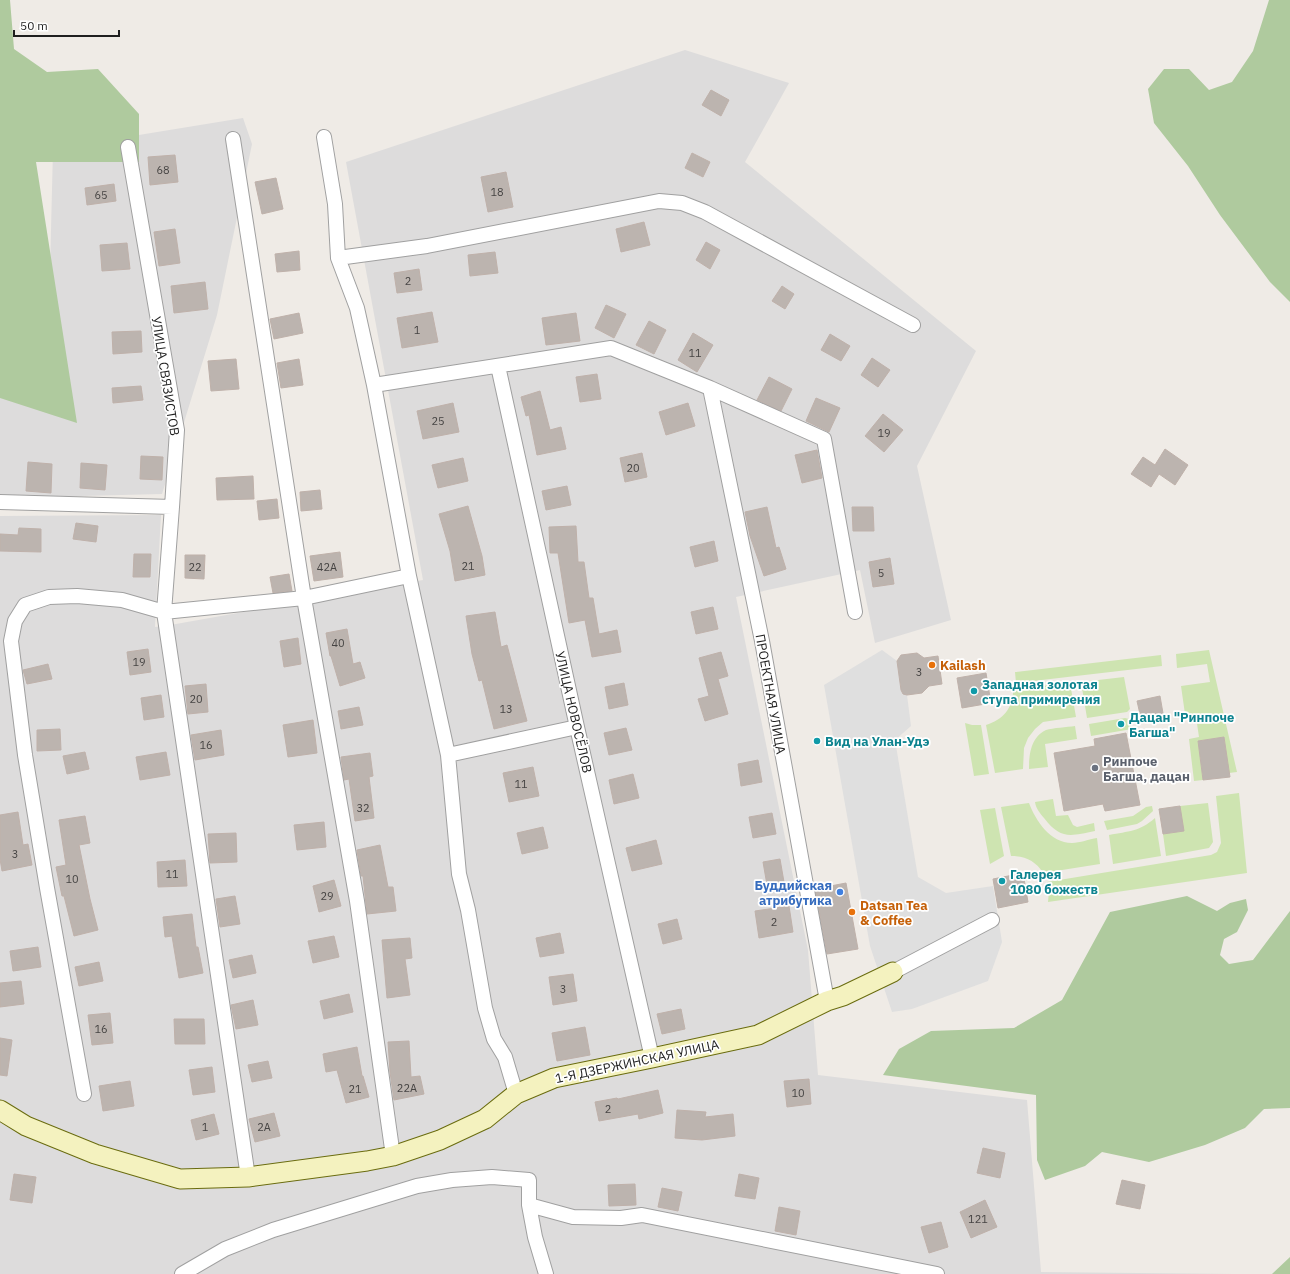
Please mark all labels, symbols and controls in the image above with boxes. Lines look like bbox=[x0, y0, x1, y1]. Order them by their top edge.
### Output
scale bar bbox=[14, 12, 119, 38]
text: 50 m bbox=[20, 18, 48, 33]
house number: 68 bbox=[156, 163, 170, 177]
house number: 18 bbox=[490, 185, 504, 199]
house number: 65 bbox=[94, 188, 108, 202]
house number: 2 bbox=[405, 274, 411, 288]
street label: УЛИЦА СВЯЗИСТОВ bbox=[148, 315, 183, 437]
house number: 1 bbox=[414, 323, 421, 337]
house number: 11 bbox=[688, 346, 702, 360]
house number: 25 bbox=[431, 414, 445, 428]
house number: 19 bbox=[877, 426, 891, 440]
house number: 20 bbox=[626, 461, 640, 475]
house number: 21 bbox=[461, 559, 475, 573]
house number: 22 bbox=[188, 560, 202, 574]
house number: 42А bbox=[317, 560, 337, 574]
house number: 5 bbox=[878, 566, 884, 580]
street label: ПРОЕКТНАЯ УЛИЦА bbox=[752, 633, 790, 756]
house number: 40 bbox=[331, 636, 345, 650]
street label: УЛИЦА НОВОСЁЛОВ bbox=[551, 650, 596, 775]
house number: 19 bbox=[132, 655, 146, 669]
place label: Kailash bbox=[940, 657, 986, 674]
marker: Kailash bbox=[927, 660, 937, 670]
house number: 3 bbox=[916, 665, 922, 679]
place label: Западная золотая ступа примирения bbox=[982, 676, 1100, 708]
marker: Западная золотая ступа примирения bbox=[969, 686, 979, 696]
house number: 20 bbox=[189, 692, 203, 706]
house number: 13 bbox=[499, 702, 513, 716]
place label: Дацан "Ринпоче Багша" bbox=[1129, 709, 1234, 741]
marker: Дацан "Ринпоче Багша" bbox=[1116, 719, 1126, 729]
place label: Вид на Улан-Удэ bbox=[825, 733, 929, 750]
marker: Вид на Улан-Удэ bbox=[812, 736, 822, 746]
house number: 16 bbox=[199, 738, 213, 752]
place label: Ринпоче Багша, дацан bbox=[1103, 753, 1190, 785]
marker: Ринпоче Багша, дацан bbox=[1090, 763, 1100, 773]
house number: 11 bbox=[514, 777, 528, 791]
house number: 32 bbox=[356, 801, 370, 815]
house number: 3 bbox=[12, 847, 18, 861]
place label: Галерея 1080 божеств bbox=[1010, 866, 1098, 898]
house number: 11 bbox=[165, 867, 179, 881]
house number: 10 bbox=[65, 872, 79, 886]
marker: Галерея 1080 божеств bbox=[997, 876, 1007, 886]
place label: Буддийская атрибутика bbox=[754, 877, 832, 909]
marker: Буддийская атрибутика bbox=[835, 887, 845, 897]
house number: 29 bbox=[320, 889, 334, 903]
place label: Datsan Tea & Coffee bbox=[860, 897, 928, 929]
marker: Datsan Tea & Coffee bbox=[847, 907, 857, 917]
house number: 2 bbox=[771, 915, 777, 929]
house number: 3 bbox=[560, 982, 566, 996]
house number: 16 bbox=[94, 1022, 108, 1036]
street label: 1-Я ДЗЕРЖИНСКАЯ УЛИЦА bbox=[554, 1036, 721, 1087]
house number: 22А bbox=[397, 1081, 417, 1095]
house number: 21 bbox=[348, 1082, 362, 1096]
house number: 10 bbox=[791, 1086, 805, 1100]
house number: 2 bbox=[605, 1102, 611, 1116]
house number: 1 bbox=[202, 1120, 209, 1134]
house number: 2А bbox=[257, 1120, 271, 1134]
house number: 121 bbox=[968, 1212, 988, 1226]

